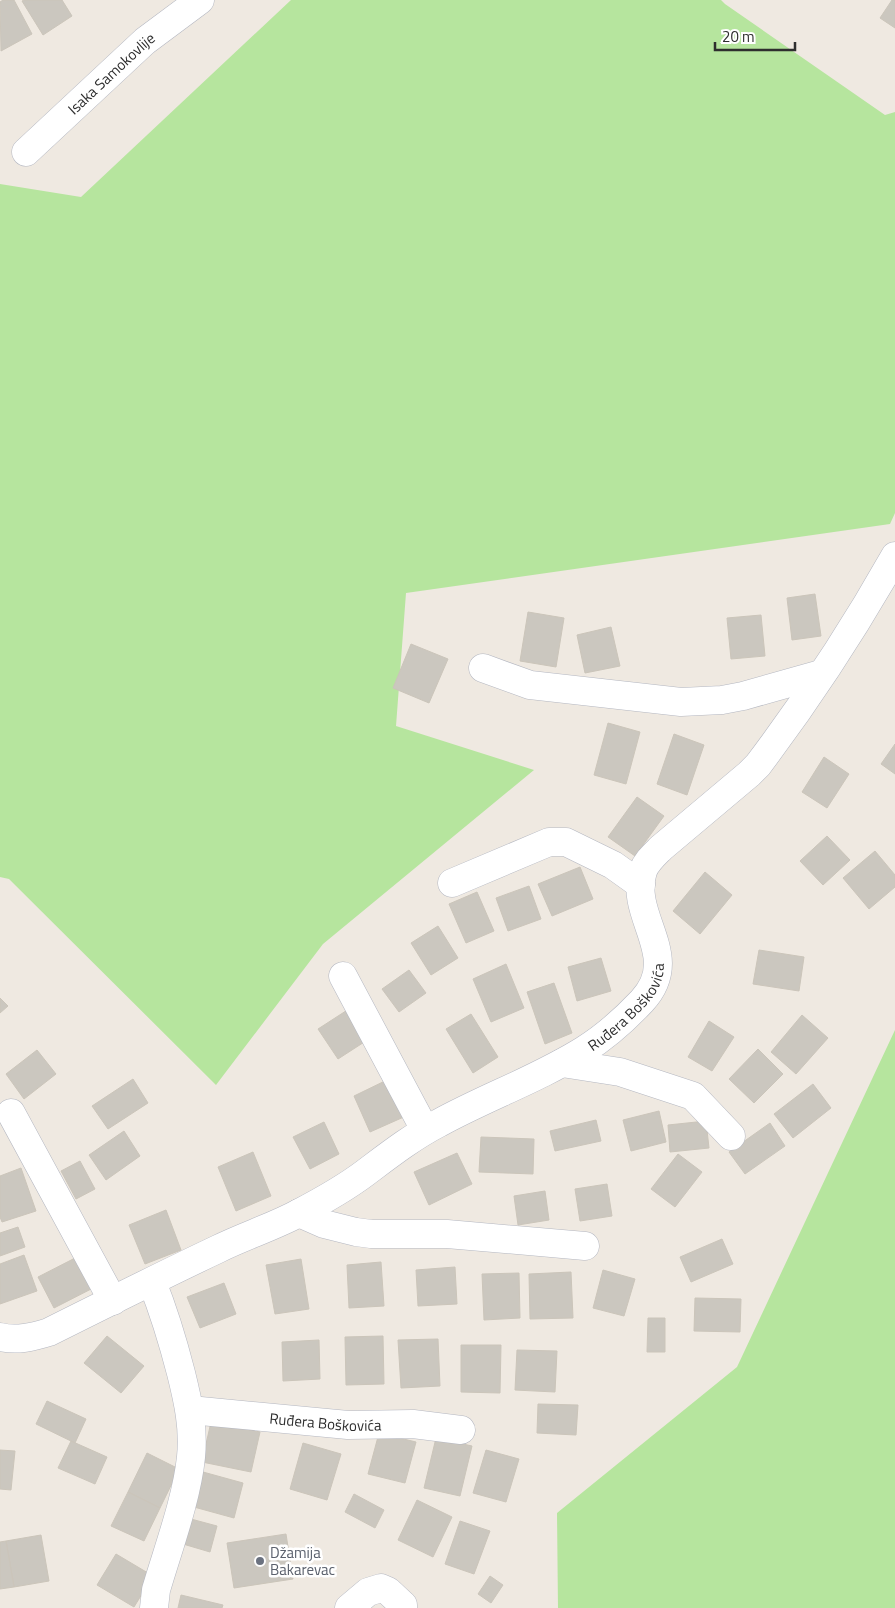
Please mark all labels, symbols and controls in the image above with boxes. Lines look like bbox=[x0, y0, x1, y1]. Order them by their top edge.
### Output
scale bar bbox=[715, 20, 795, 52]
text: 20 m bbox=[722, 25, 755, 48]
street label: Isaka Samokovlije bbox=[62, 26, 159, 119]
street label: Ruđera Boškovića bbox=[582, 962, 670, 1056]
street label: Ruđera Boškovića bbox=[268, 1406, 382, 1437]
place label: Džamija Bakarevac bbox=[270, 1541, 335, 1581]
marker: Džamija Bakarevac bbox=[254, 1555, 266, 1567]

